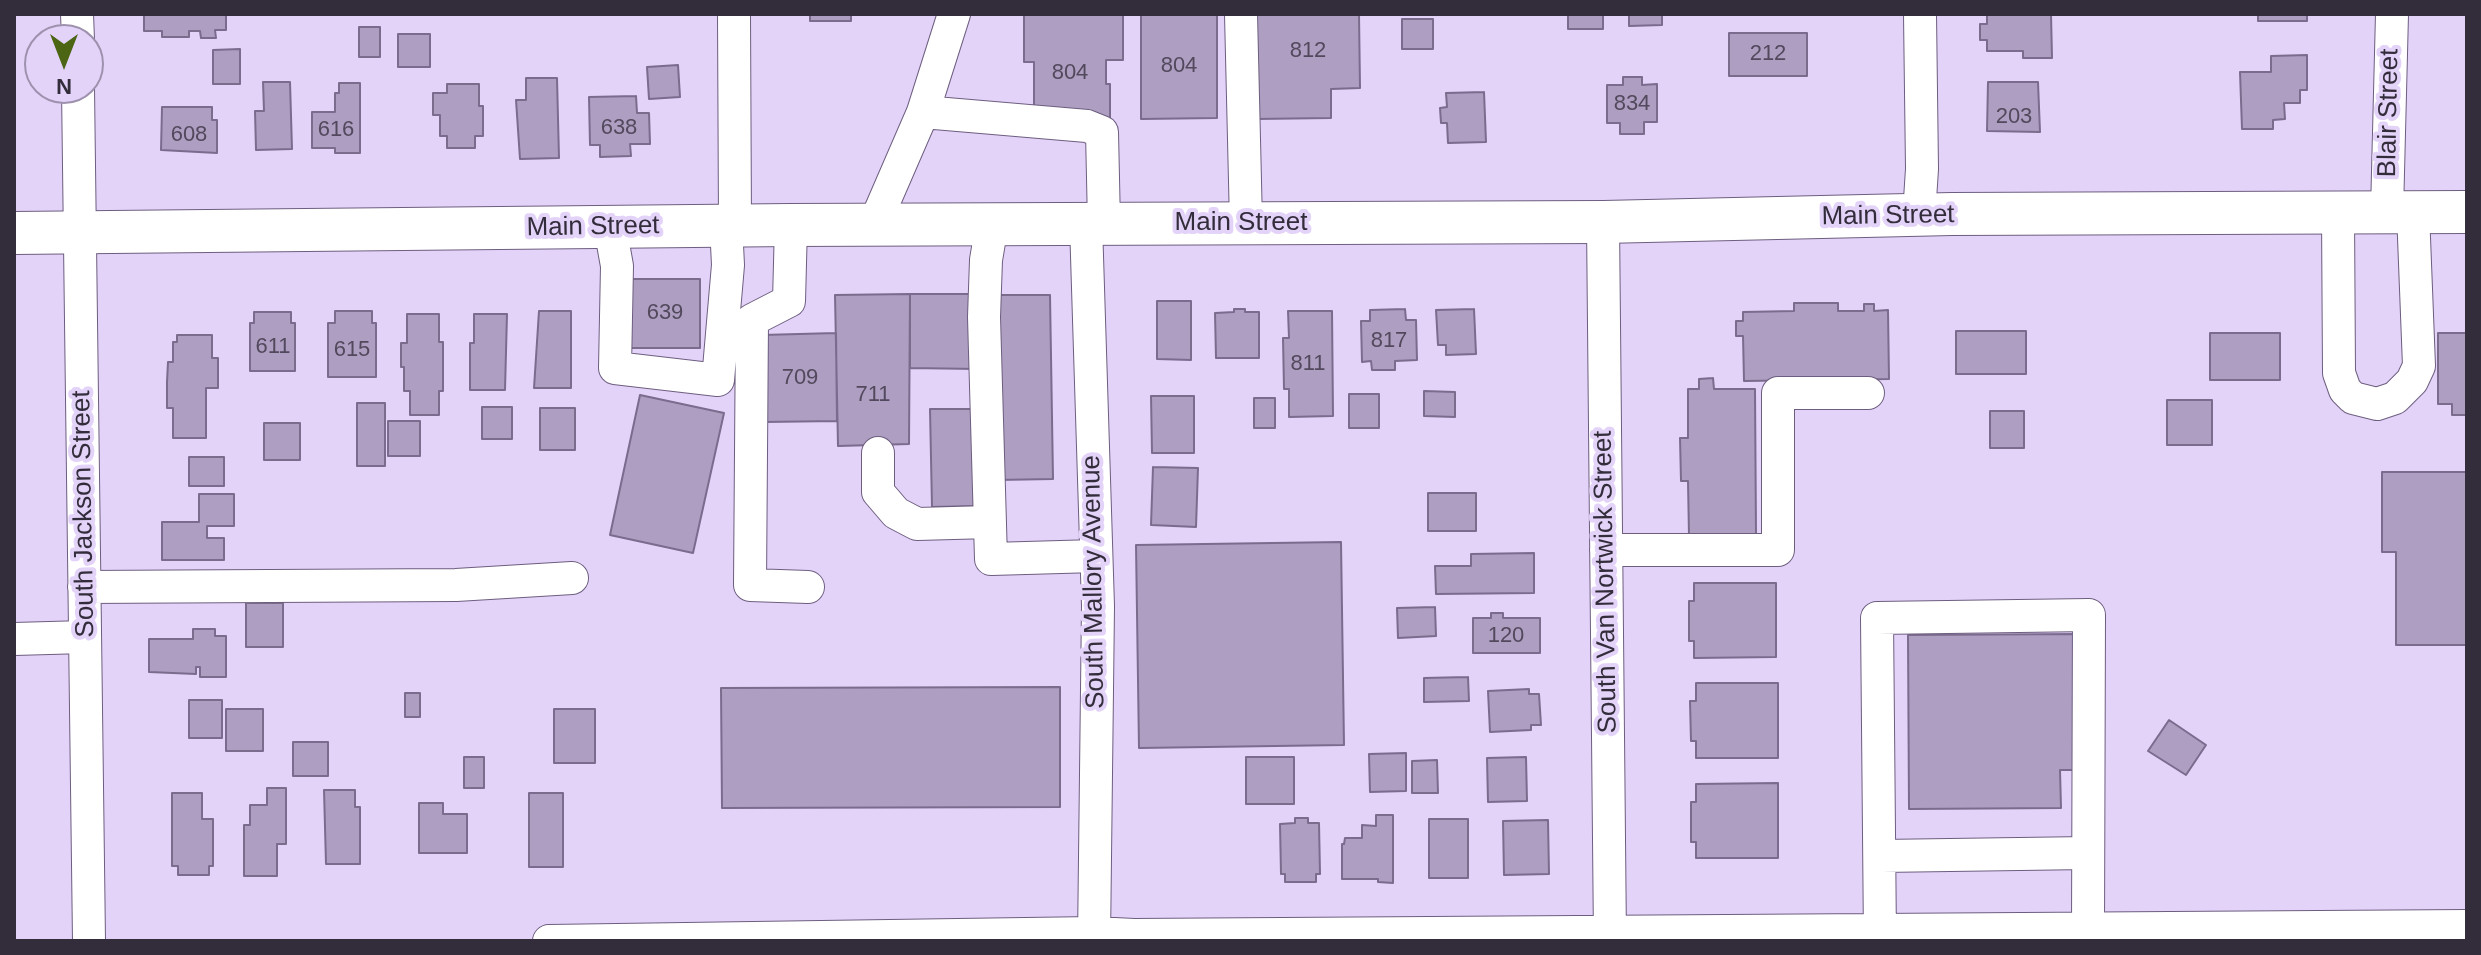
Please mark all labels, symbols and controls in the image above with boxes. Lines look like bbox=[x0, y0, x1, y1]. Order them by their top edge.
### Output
north arrow bbox=[24, 24, 104, 104]
house number: 812 bbox=[1290, 38, 1326, 64]
house number: 212 bbox=[1750, 41, 1786, 67]
street label: Blair Street bbox=[2372, 48, 2406, 178]
house number: 804 bbox=[1161, 53, 1197, 79]
house number: 804 bbox=[1052, 60, 1088, 86]
text: N bbox=[56, 74, 72, 99]
house number: 834 bbox=[1614, 91, 1650, 117]
house number: 203 bbox=[1996, 104, 2032, 130]
house number: 638 bbox=[601, 115, 637, 141]
house number: 616 bbox=[318, 117, 354, 143]
house number: 608 bbox=[171, 122, 207, 148]
street label: Main Street bbox=[1821, 199, 1955, 233]
street label: Main Street bbox=[1175, 207, 1307, 239]
street label: Main Street bbox=[526, 210, 660, 244]
house number: 639 bbox=[647, 300, 683, 326]
house number: 817 bbox=[1371, 328, 1407, 354]
house number: 611 bbox=[255, 334, 291, 360]
house number: 615 bbox=[334, 337, 370, 363]
house number: 811 bbox=[1290, 351, 1326, 377]
house number: 709 bbox=[782, 365, 818, 391]
house number: 711 bbox=[855, 382, 891, 408]
street label: South Jackson Street bbox=[66, 390, 102, 638]
street label: South Van Nortwick Street bbox=[1588, 430, 1624, 734]
street label: South Mallory Avenue bbox=[1076, 455, 1112, 709]
house number: 120 bbox=[1488, 623, 1524, 649]

